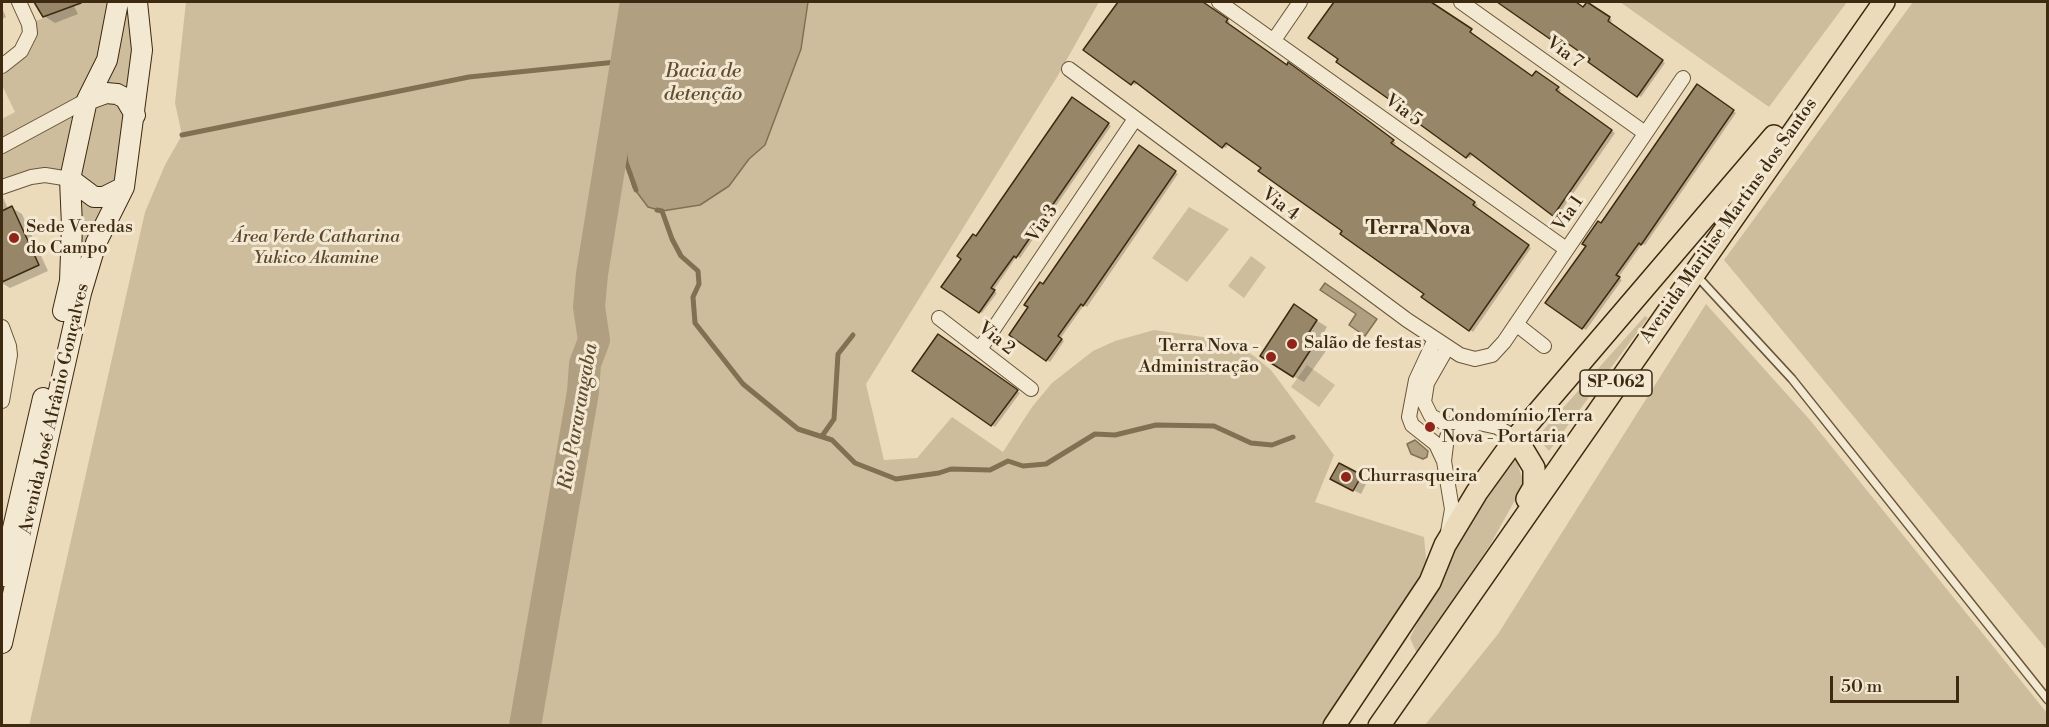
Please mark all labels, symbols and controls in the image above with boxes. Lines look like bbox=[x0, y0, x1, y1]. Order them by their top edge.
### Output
street label: Via 7 bbox=[1542, 33, 1586, 73]
water label: Bacia de detenção bbox=[664, 60, 742, 107]
street label: Via 5 bbox=[1380, 90, 1426, 132]
street label: Avenida Marilise Martins dos Santos bbox=[1636, 94, 1822, 348]
street label: Via 4 bbox=[1257, 184, 1303, 226]
street label: Via 1 bbox=[1549, 192, 1589, 236]
street label: Via 3 bbox=[1023, 201, 1063, 247]
place label: Sede Veredas do Campo bbox=[26, 217, 133, 260]
district label: Terra Nova bbox=[1365, 217, 1471, 241]
park label: Área Verde Catharina Yukico Akamine bbox=[232, 227, 400, 270]
marker: Sede Veredas do Campo bbox=[7, 231, 21, 245]
street label: Avenida José Afrânio Gonçalves bbox=[16, 281, 94, 537]
street label: Via 2 bbox=[973, 318, 1019, 360]
place label: Salão de festas bbox=[1304, 333, 1422, 355]
place label: Terra Nova - Administração bbox=[1139, 336, 1259, 378]
marker: Salão de festas bbox=[1285, 337, 1299, 351]
water label: Rio Pararangaba bbox=[554, 342, 604, 492]
marker: Terra Nova - Administração bbox=[1264, 350, 1278, 364]
road number: SP-062 bbox=[1580, 370, 1652, 396]
place label: Condomínio Terra Nova - Portaria bbox=[1442, 406, 1593, 448]
marker: Condomínio Terra Nova - Portaria bbox=[1423, 420, 1437, 434]
place label: Churrasqueira bbox=[1358, 466, 1477, 488]
marker: Churrasqueira bbox=[1339, 470, 1353, 484]
scale bar bbox=[1833, 664, 1962, 702]
text: 50 m bbox=[1841, 675, 1882, 698]

